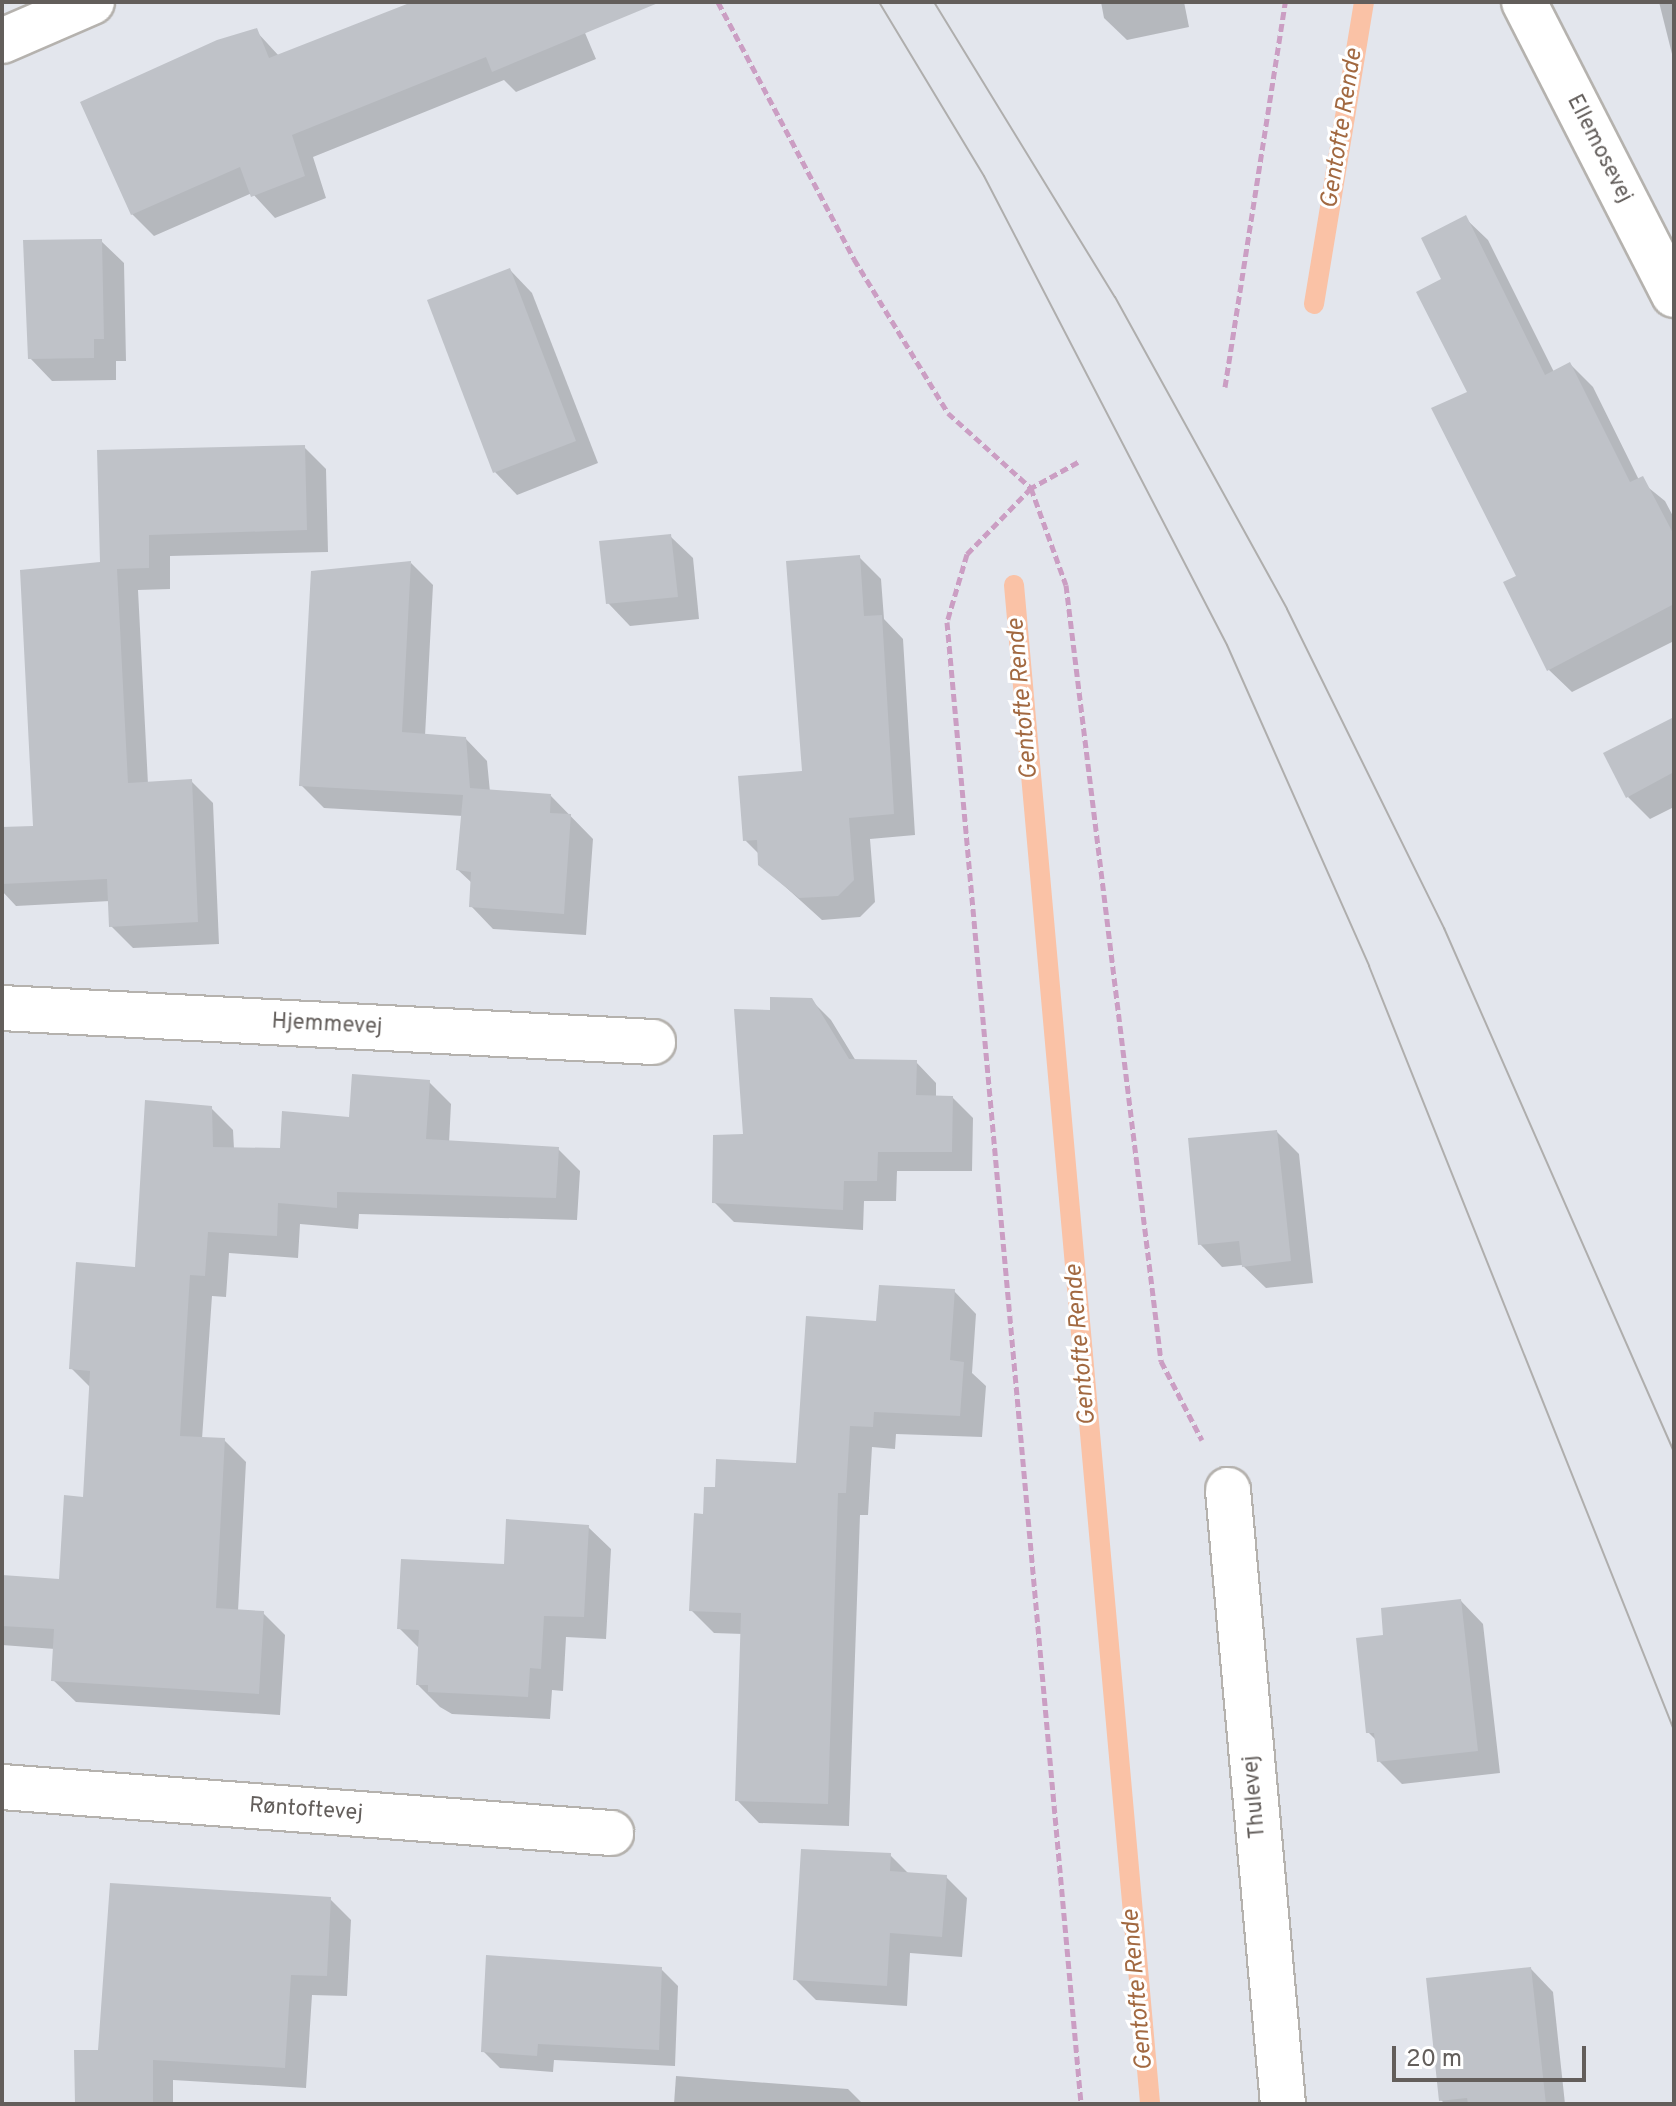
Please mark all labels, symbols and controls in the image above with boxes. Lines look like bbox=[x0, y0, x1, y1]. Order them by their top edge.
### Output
water label: Gentofte Rende bbox=[1316, 47, 1370, 211]
street label: Ellemosevej bbox=[1560, 91, 1638, 207]
water label: Gentofte Rende bbox=[1003, 617, 1045, 781]
street label: Hjemmevej bbox=[271, 1009, 383, 1041]
water label: Gentofte Rende bbox=[1061, 1263, 1103, 1427]
street label: Thulevej bbox=[1238, 1754, 1272, 1840]
street label: Røntoftevej bbox=[248, 1793, 364, 1827]
water label: Gentofte Rende bbox=[1118, 1908, 1160, 2072]
scale bar bbox=[1396, 2030, 1590, 2080]
text: 20 m bbox=[1406, 2045, 1462, 2075]

